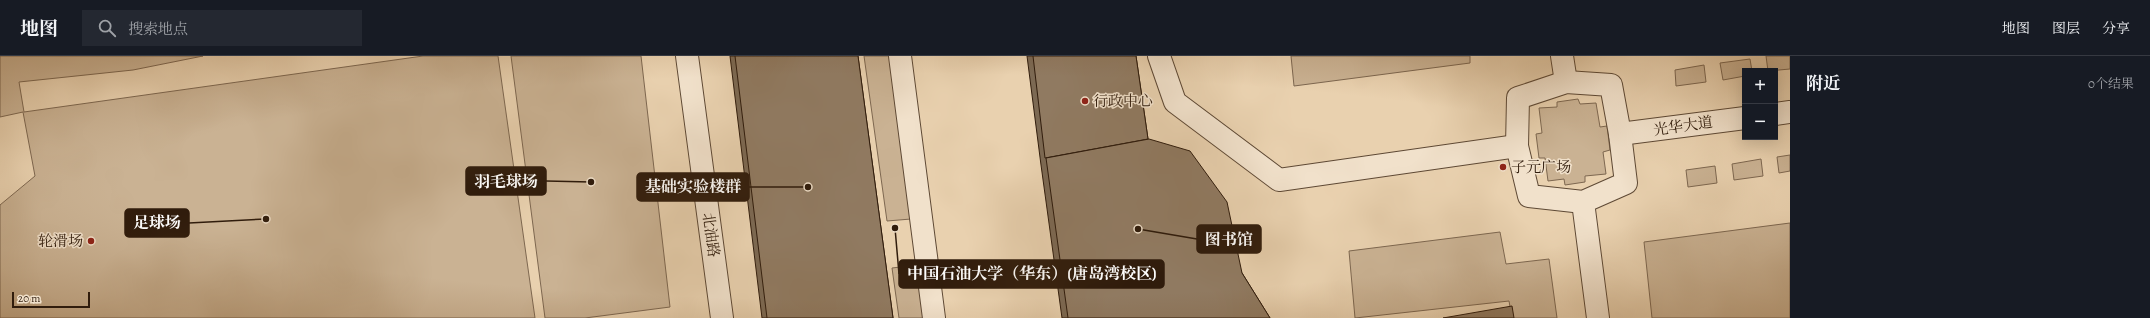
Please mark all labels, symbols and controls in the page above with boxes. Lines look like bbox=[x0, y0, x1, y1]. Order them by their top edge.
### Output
search box bbox=[82, 10, 362, 46]
text: 地图 bbox=[20, 16, 58, 42]
icon: search bbox=[96, 17, 118, 39]
text: 搜索地点 bbox=[128, 19, 188, 39]
text: 地图 bbox=[2002, 19, 2030, 38]
text: 图层 bbox=[2052, 19, 2080, 38]
text: 分享 bbox=[2102, 19, 2130, 38]
map controls bbox=[1742, 68, 1778, 140]
button: + bbox=[1742, 68, 1778, 104]
text: 附近 bbox=[1806, 72, 1840, 95]
text: 0个结果 bbox=[2088, 75, 2134, 92]
place label: 行政中心 bbox=[1093, 91, 1153, 111]
marker: 行政中心 bbox=[1080, 96, 1090, 106]
button: − bbox=[1742, 104, 1778, 140]
street label: 光华大道 bbox=[1652, 112, 1714, 140]
place label: 子元广场 bbox=[1511, 157, 1571, 177]
marker: 子元广场 bbox=[1498, 162, 1508, 172]
callout: 羽毛球场 bbox=[466, 167, 546, 195]
text: 羽毛球场 bbox=[474, 171, 538, 193]
callout: 基础实验楼群 bbox=[637, 173, 749, 201]
text: 基础实验楼群 bbox=[645, 176, 741, 198]
callout: 足球场 bbox=[125, 209, 189, 237]
street label: 北油路 bbox=[698, 211, 724, 259]
text: 足球场 bbox=[133, 212, 181, 234]
callout: 图书馆 bbox=[1197, 225, 1261, 253]
text: 图书馆 bbox=[1205, 229, 1253, 251]
place label: 轮滑场 bbox=[38, 231, 83, 251]
marker: 轮滑场 bbox=[86, 236, 96, 246]
callout: 中国石油大学（华东）(唐岛湾校区) bbox=[899, 260, 1164, 288]
text: 中国石油大学（华东）(唐岛湾校区) bbox=[907, 263, 1157, 285]
scale bar bbox=[12, 290, 90, 309]
text: 20 m bbox=[18, 291, 40, 306]

